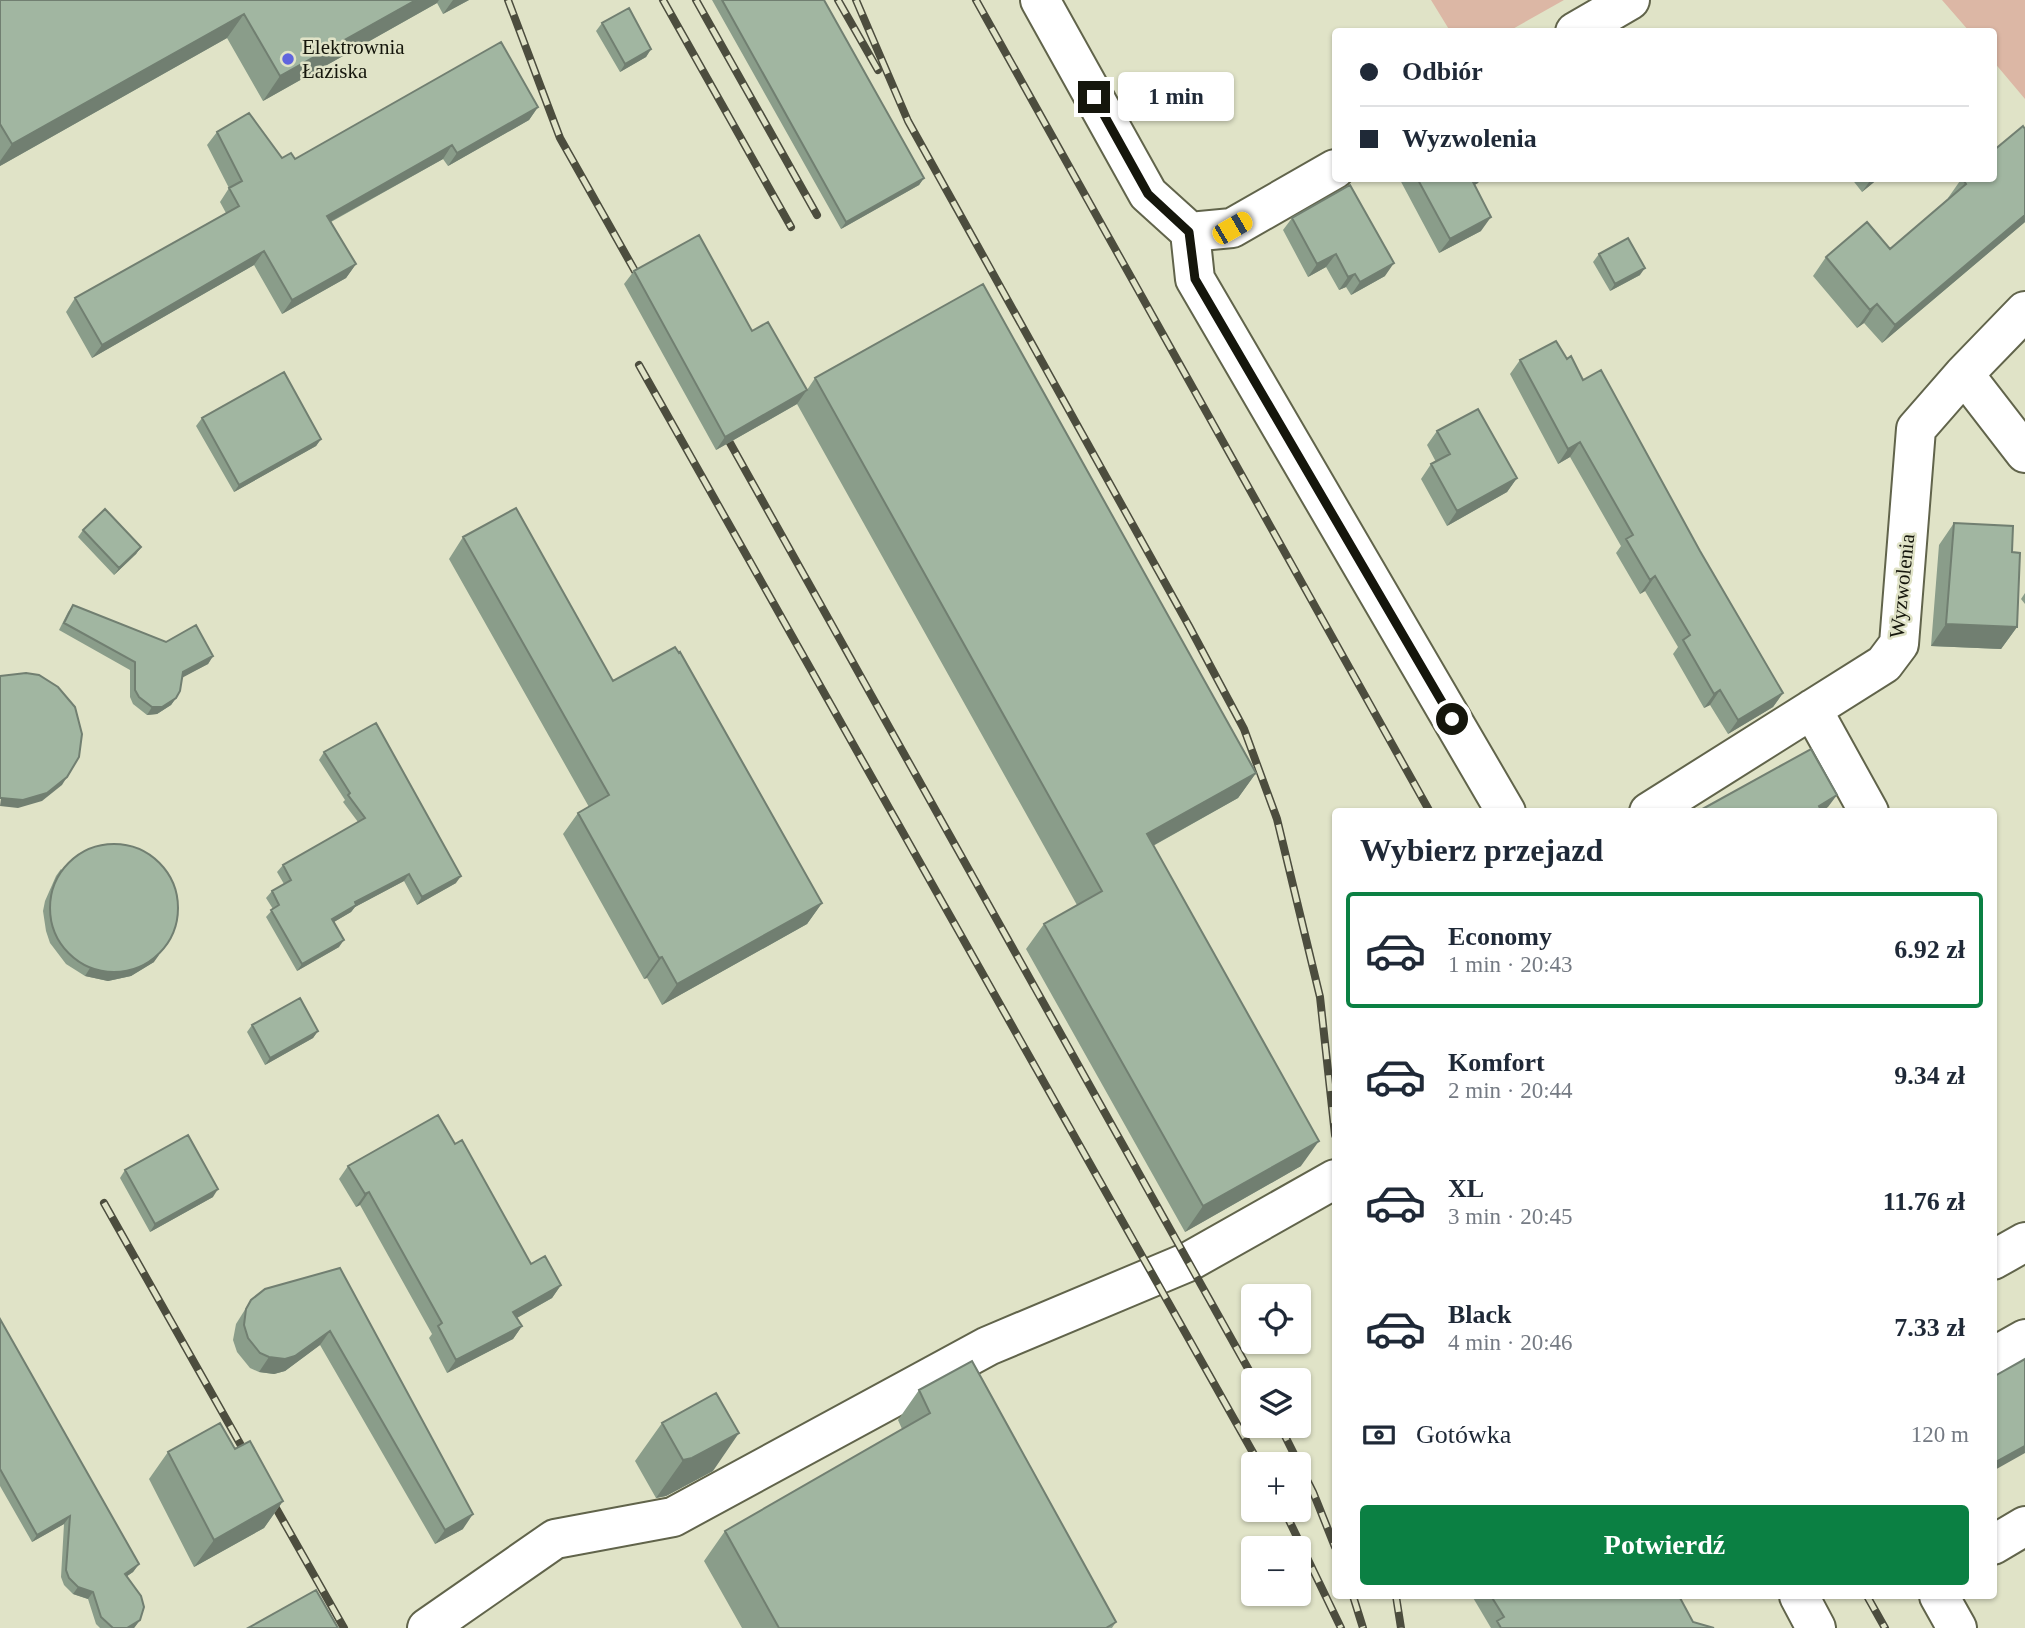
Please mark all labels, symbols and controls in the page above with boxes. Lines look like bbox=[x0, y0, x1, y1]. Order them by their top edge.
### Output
place label: Elektrownia Łaziska bbox=[302, 35, 405, 83]
marker: Elektrownia Łaziska bbox=[280, 51, 296, 67]
text: Odbiór bbox=[1402, 57, 1483, 86]
callout: 1 min bbox=[1118, 72, 1234, 122]
route end bbox=[1078, 81, 1110, 113]
text: 1 min bbox=[1148, 84, 1204, 109]
text: Wyzwolenia bbox=[1402, 124, 1537, 153]
car bbox=[1209, 208, 1256, 248]
street label: Wyzwolenia bbox=[1885, 532, 1919, 639]
route start bbox=[1436, 703, 1468, 735]
text: Wybierz przejazd bbox=[1360, 832, 1603, 868]
icon: car bbox=[1364, 919, 1427, 982]
text: Economy bbox=[1448, 922, 1552, 951]
text: 6.92 zł bbox=[1894, 935, 1965, 964]
text: 1 min · 20:43 bbox=[1448, 952, 1573, 977]
icon: car bbox=[1364, 1045, 1427, 1108]
text: Komfort bbox=[1448, 1048, 1545, 1077]
text: 9.34 zł bbox=[1894, 1061, 1965, 1090]
text: 2 min · 20:44 bbox=[1448, 1078, 1573, 1103]
icon: car bbox=[1364, 1171, 1427, 1234]
text: XL bbox=[1448, 1174, 1484, 1203]
text: 11.76 zł bbox=[1883, 1187, 1965, 1216]
text: 3 min · 20:45 bbox=[1448, 1204, 1573, 1229]
map controls bbox=[1241, 1284, 1311, 1606]
button: locate bbox=[1241, 1284, 1311, 1354]
icon: car bbox=[1364, 1297, 1427, 1360]
text: Black bbox=[1448, 1300, 1512, 1329]
text: 7.33 zł bbox=[1894, 1313, 1965, 1342]
text: 4 min · 20:46 bbox=[1448, 1330, 1573, 1355]
button: layers bbox=[1241, 1368, 1311, 1438]
icon: cash bbox=[1360, 1416, 1398, 1454]
text: Gotówka bbox=[1416, 1420, 1511, 1449]
text: 120 m bbox=[1911, 1422, 1969, 1447]
button: + bbox=[1241, 1452, 1311, 1522]
button: Potwierdź bbox=[1360, 1505, 1969, 1585]
button: − bbox=[1241, 1536, 1311, 1606]

